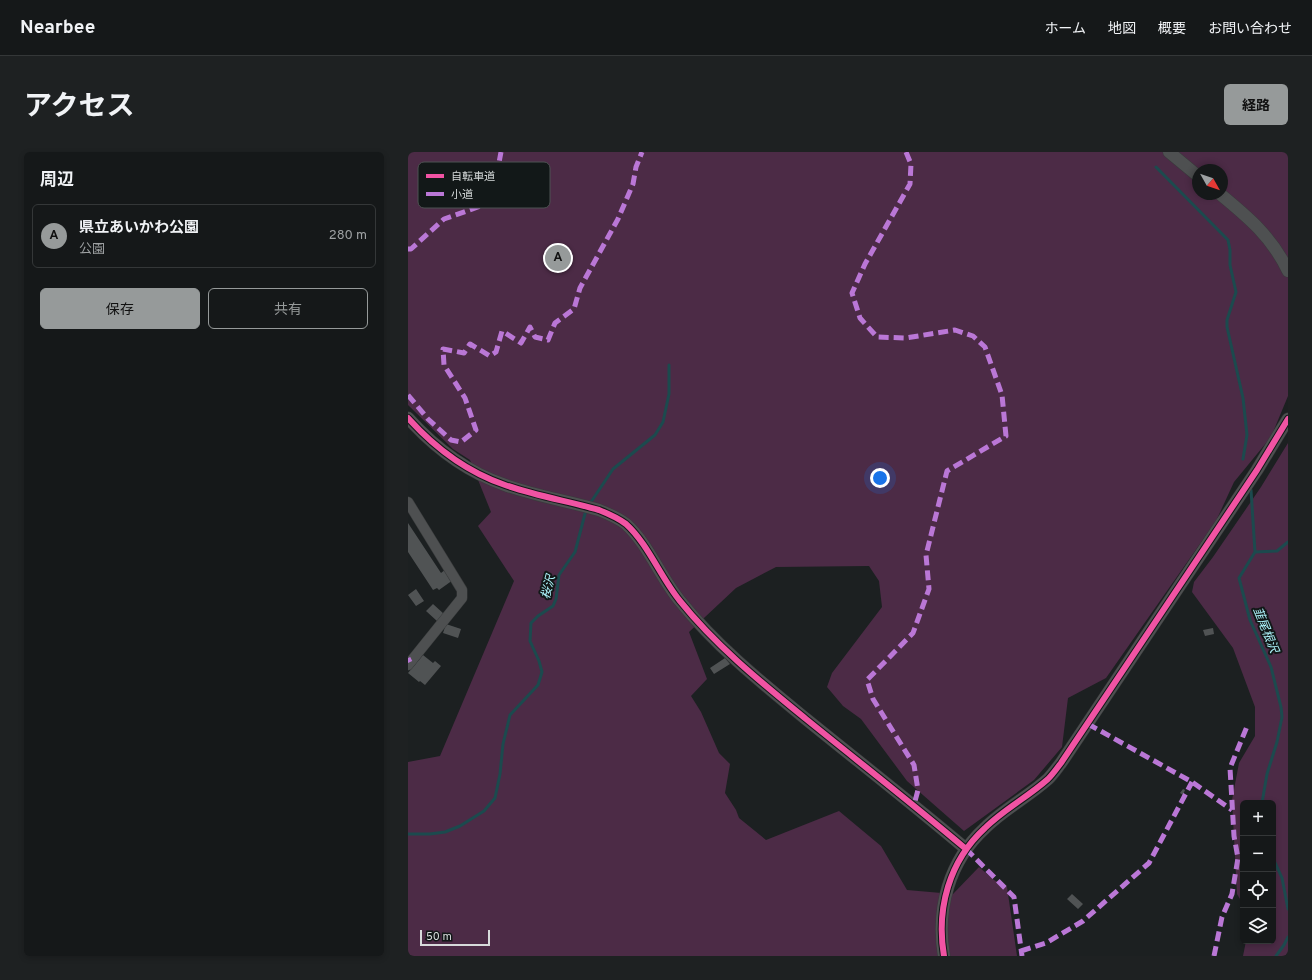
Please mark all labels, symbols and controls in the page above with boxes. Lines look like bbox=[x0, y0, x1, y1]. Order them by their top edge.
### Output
text: Nearbee bbox=[20, 16, 95, 40]
text: ホーム bbox=[1044, 21, 1086, 38]
text: 地図 bbox=[1108, 21, 1136, 38]
text: 概要 bbox=[1158, 21, 1186, 38]
text: お問い合わせ bbox=[1208, 21, 1292, 38]
button: 経路 bbox=[1224, 84, 1288, 125]
text: アクセス bbox=[24, 90, 135, 126]
legend bbox=[418, 162, 550, 208]
north arrow bbox=[1192, 164, 1228, 200]
text: 周辺 bbox=[40, 170, 74, 192]
text: 自転車道 bbox=[451, 170, 495, 184]
text: 小道 bbox=[451, 188, 473, 202]
text: 県立あいかわ公園 bbox=[79, 219, 199, 238]
text: A bbox=[49, 228, 59, 244]
text: 280 m bbox=[329, 228, 367, 244]
text: 公園 bbox=[79, 242, 105, 258]
pin: A bbox=[545, 243, 571, 273]
button: 保存 bbox=[40, 288, 200, 329]
button: 共有 bbox=[208, 288, 368, 329]
your location bbox=[870, 468, 890, 488]
water label: 桜沢 bbox=[538, 572, 560, 601]
water label: 韮尾根沢 bbox=[1249, 605, 1282, 657]
map controls bbox=[1240, 800, 1276, 944]
button: + bbox=[1240, 800, 1276, 836]
button: − bbox=[1240, 836, 1276, 872]
button: locate bbox=[1240, 872, 1276, 908]
button: layers bbox=[1240, 908, 1276, 944]
scale bar bbox=[420, 928, 490, 947]
text: 50 m bbox=[426, 930, 452, 944]

